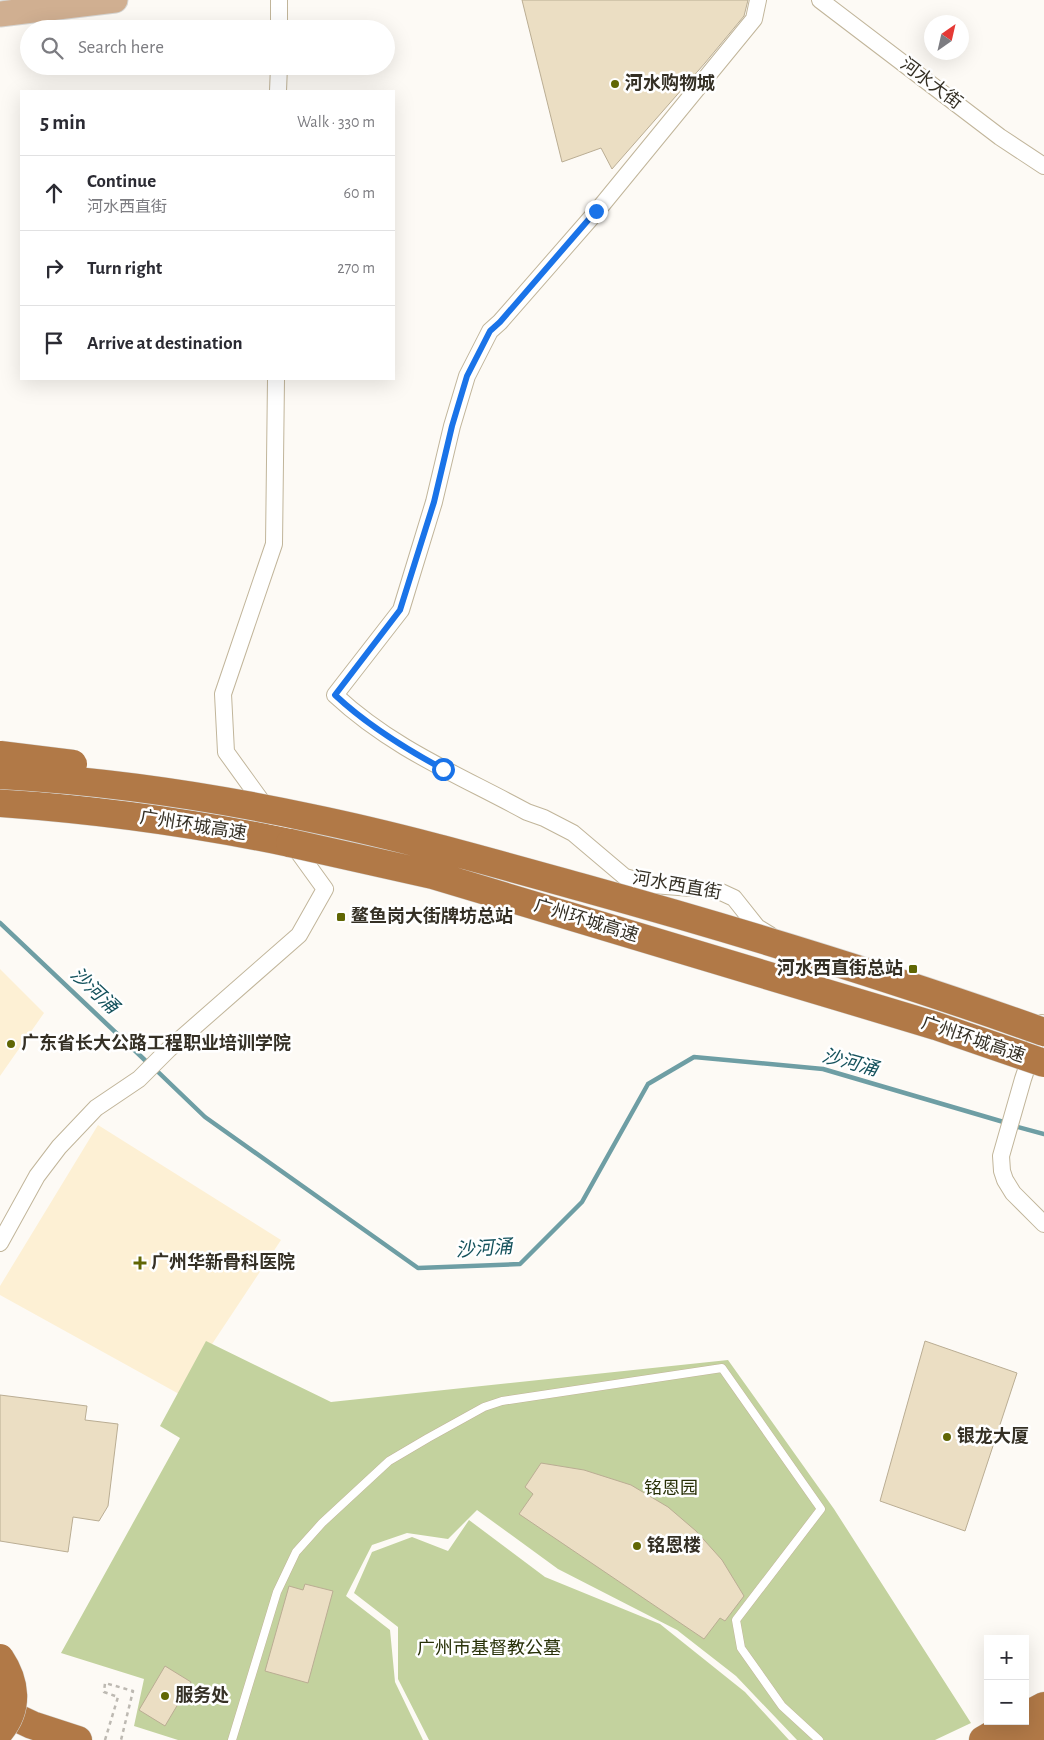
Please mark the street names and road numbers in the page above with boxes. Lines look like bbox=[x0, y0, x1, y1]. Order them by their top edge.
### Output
street label: 河水大街 bbox=[897, 54, 966, 113]
street label: 广州环城高速 bbox=[138, 807, 248, 843]
street label: 河水西直街 bbox=[631, 867, 723, 903]
street label: 广州环城高速 bbox=[532, 895, 641, 945]
street label: 广州环城高速 bbox=[919, 1012, 1028, 1066]

